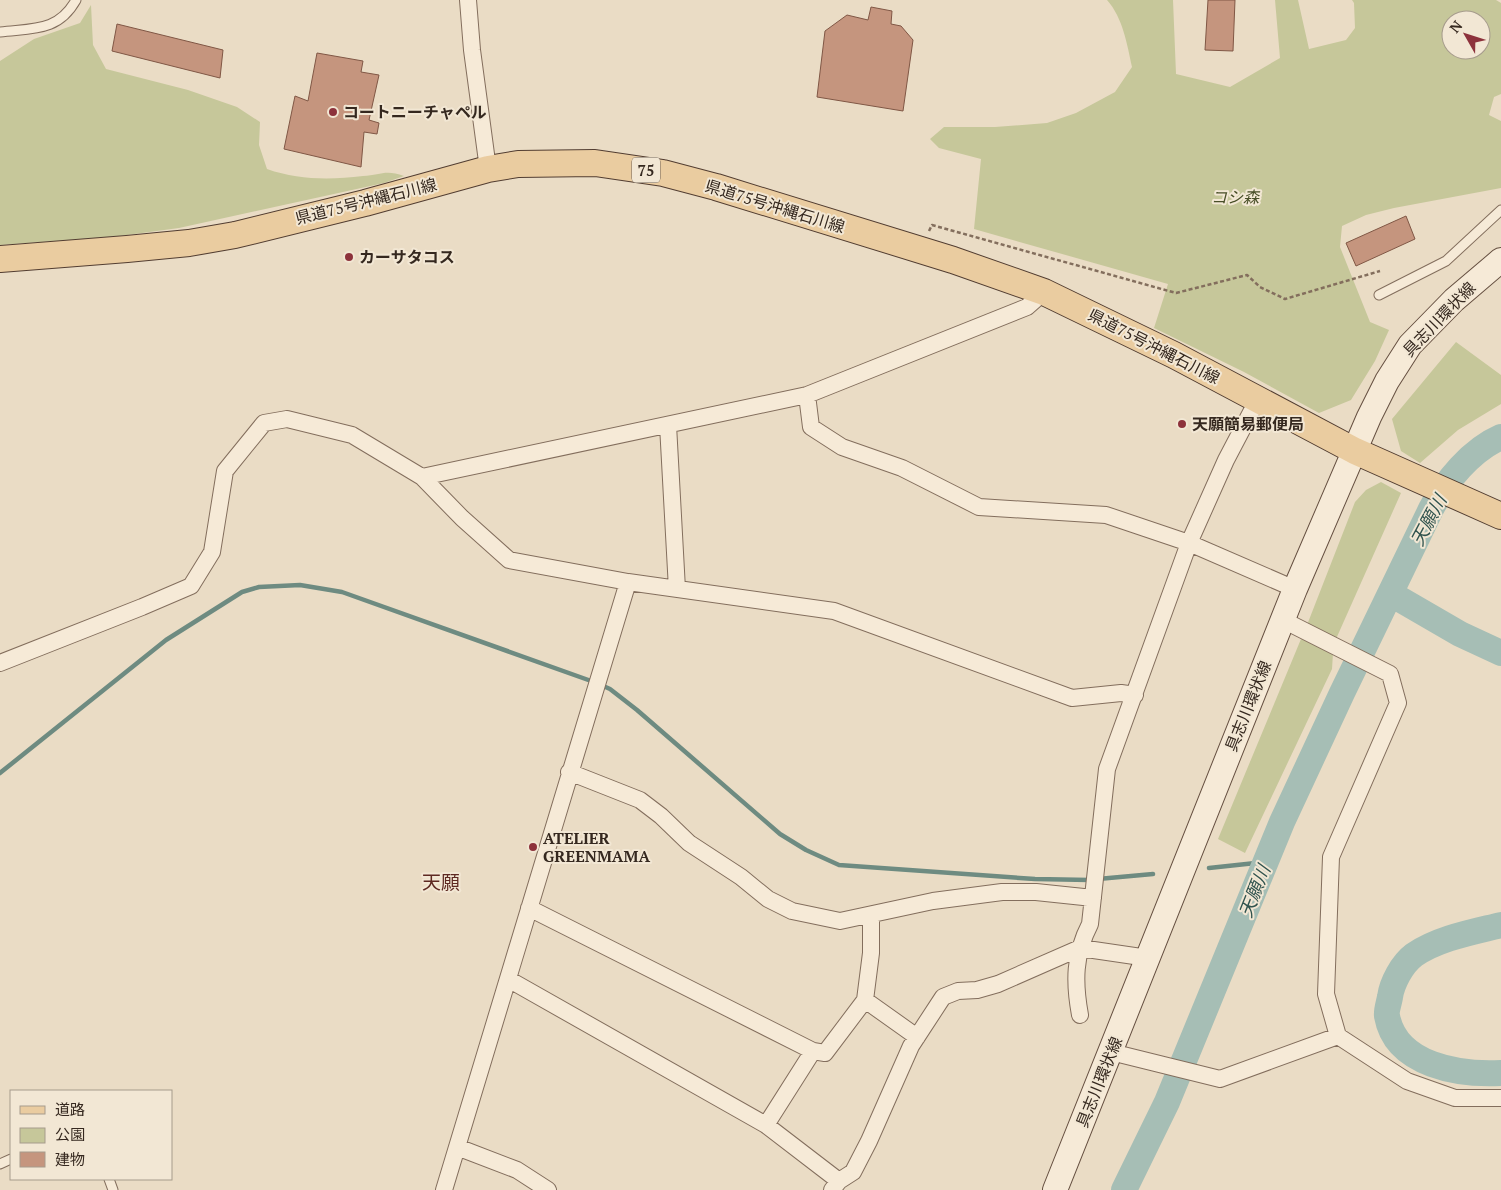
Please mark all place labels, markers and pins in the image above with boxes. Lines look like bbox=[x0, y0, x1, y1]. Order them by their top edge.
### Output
place label: コートニーチャペル bbox=[343, 101, 487, 123]
marker: コートニーチャペル bbox=[327, 106, 339, 118]
place label: カーサタコス bbox=[359, 246, 455, 268]
marker: カーサタコス bbox=[343, 251, 355, 263]
place label: 天願簡易郵便局 bbox=[1192, 413, 1304, 435]
marker: 天願簡易郵便局 bbox=[1176, 418, 1188, 430]
place label: ATELIER GREENMAMA bbox=[543, 827, 650, 867]
marker: ATELIER GREENMAMA bbox=[527, 841, 539, 853]

